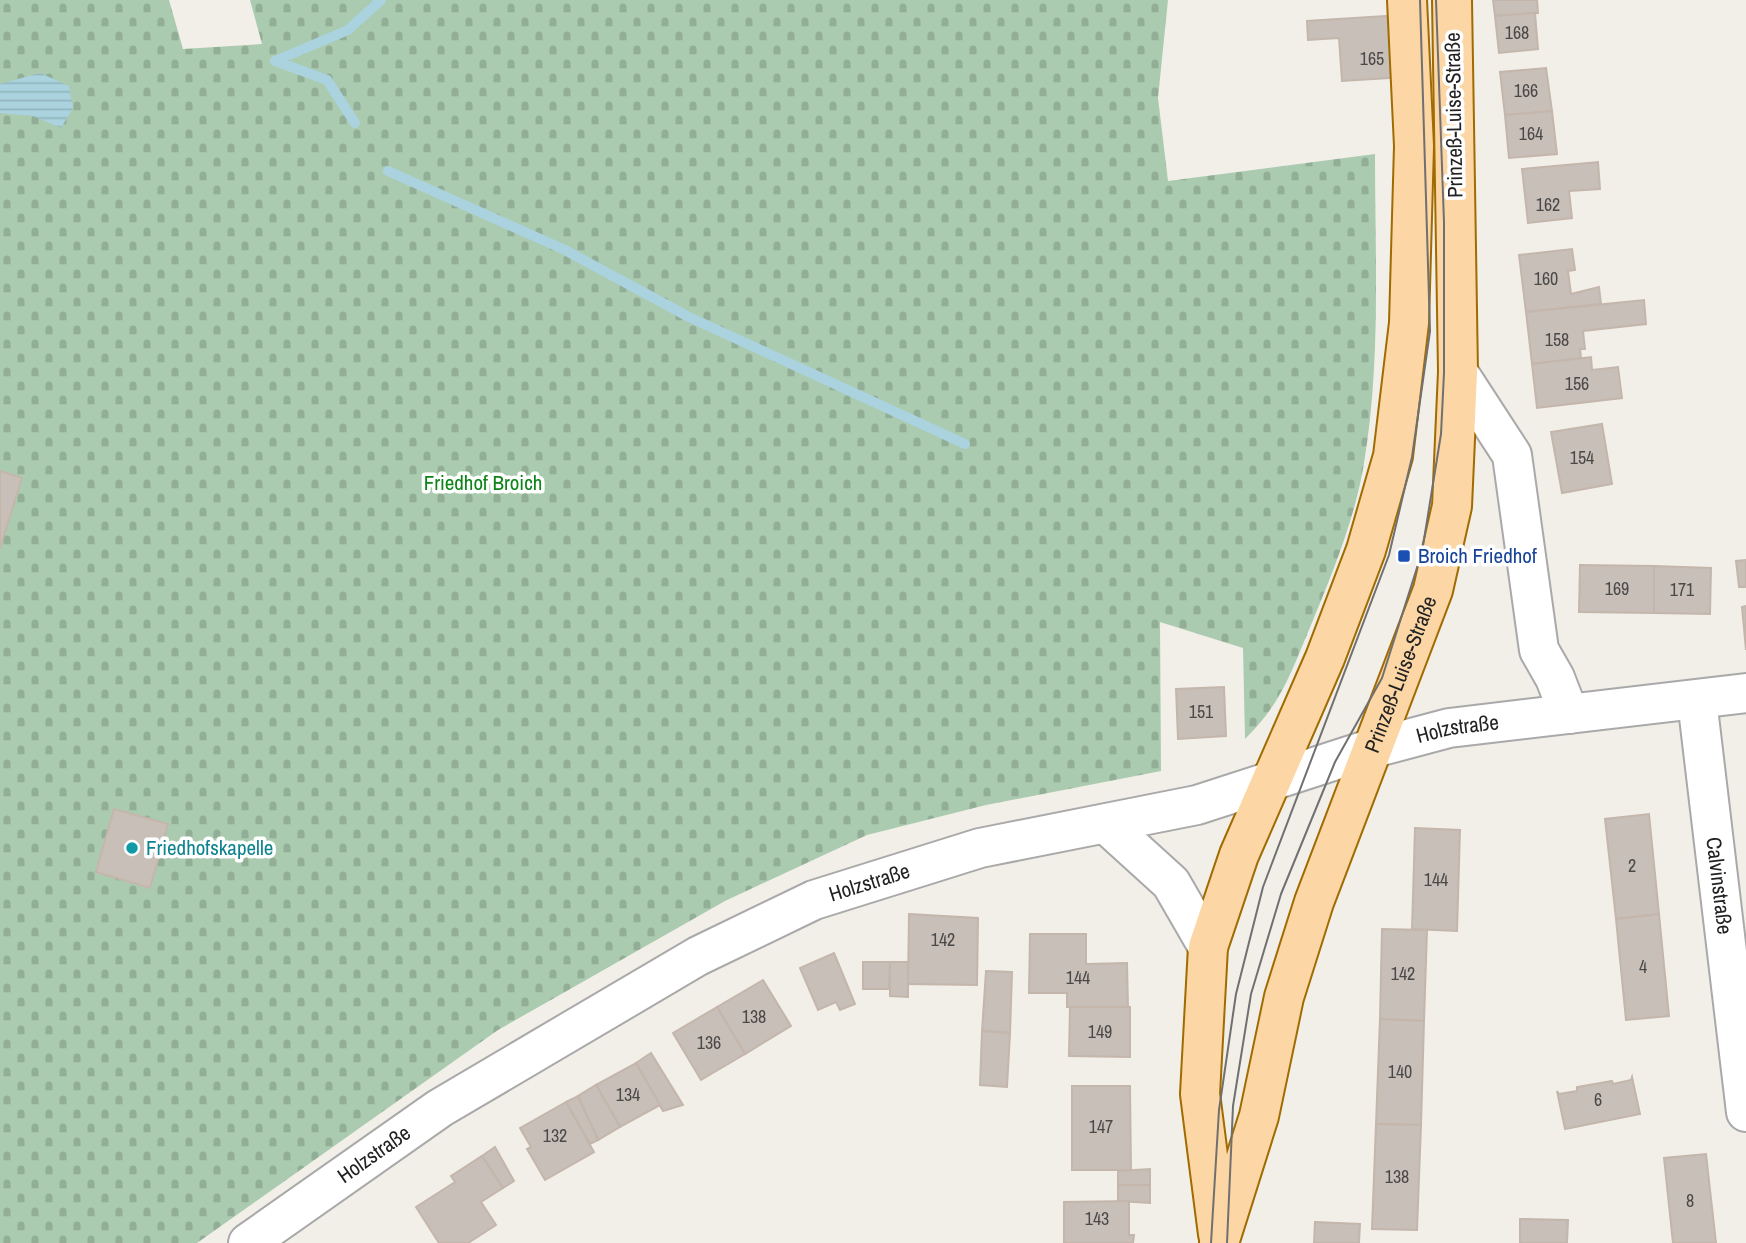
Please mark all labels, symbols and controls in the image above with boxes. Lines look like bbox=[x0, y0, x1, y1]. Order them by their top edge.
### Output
house number: 168 bbox=[1505, 20, 1529, 45]
street label: Prinzeß-Luise-Straße bbox=[1438, 32, 1469, 198]
house number: 165 bbox=[1360, 46, 1384, 71]
house number: 166 bbox=[1514, 78, 1538, 103]
house number: 164 bbox=[1519, 121, 1543, 146]
house number: 162 bbox=[1536, 192, 1560, 217]
house number: 160 bbox=[1534, 266, 1558, 291]
house number: 158 bbox=[1545, 327, 1569, 352]
house number: 156 bbox=[1565, 371, 1589, 396]
house number: 154 bbox=[1570, 445, 1594, 470]
park label: Friedhof Broich bbox=[424, 468, 542, 497]
place label: Broich Friedhof bbox=[1418, 541, 1537, 570]
marker: Broich Friedhof bbox=[1396, 548, 1412, 564]
house number: 169 bbox=[1605, 576, 1629, 601]
house number: 171 bbox=[1670, 577, 1695, 602]
street label: Prinzeß-Luise-Straße bbox=[1357, 592, 1443, 757]
house number: 151 bbox=[1189, 699, 1214, 724]
street label: Holzstraße bbox=[1413, 707, 1500, 750]
place label: Friedhofskapelle bbox=[146, 833, 273, 862]
street label: Calvinstraße bbox=[1699, 835, 1740, 936]
marker: Friedhofskapelle bbox=[124, 840, 140, 856]
house number: 2 bbox=[1628, 853, 1636, 878]
street label: Holzstraße bbox=[825, 856, 913, 908]
house number: 144 bbox=[1424, 867, 1448, 892]
house number: 142 bbox=[931, 927, 955, 952]
house number: 4 bbox=[1639, 954, 1647, 979]
house number: 142 bbox=[1391, 961, 1415, 986]
house number: 144 bbox=[1066, 965, 1090, 990]
house number: 138 bbox=[742, 1004, 766, 1029]
house number: 149 bbox=[1088, 1019, 1112, 1044]
house number: 136 bbox=[697, 1030, 721, 1055]
house number: 140 bbox=[1388, 1059, 1412, 1084]
house number: 134 bbox=[616, 1082, 640, 1107]
house number: 6 bbox=[1594, 1087, 1602, 1112]
house number: 147 bbox=[1089, 1114, 1113, 1139]
street label: Holzstraße bbox=[331, 1118, 416, 1190]
house number: 132 bbox=[543, 1123, 567, 1148]
house number: 138 bbox=[1385, 1164, 1409, 1189]
house number: 8 bbox=[1686, 1188, 1694, 1213]
house number: 143 bbox=[1085, 1206, 1109, 1231]

